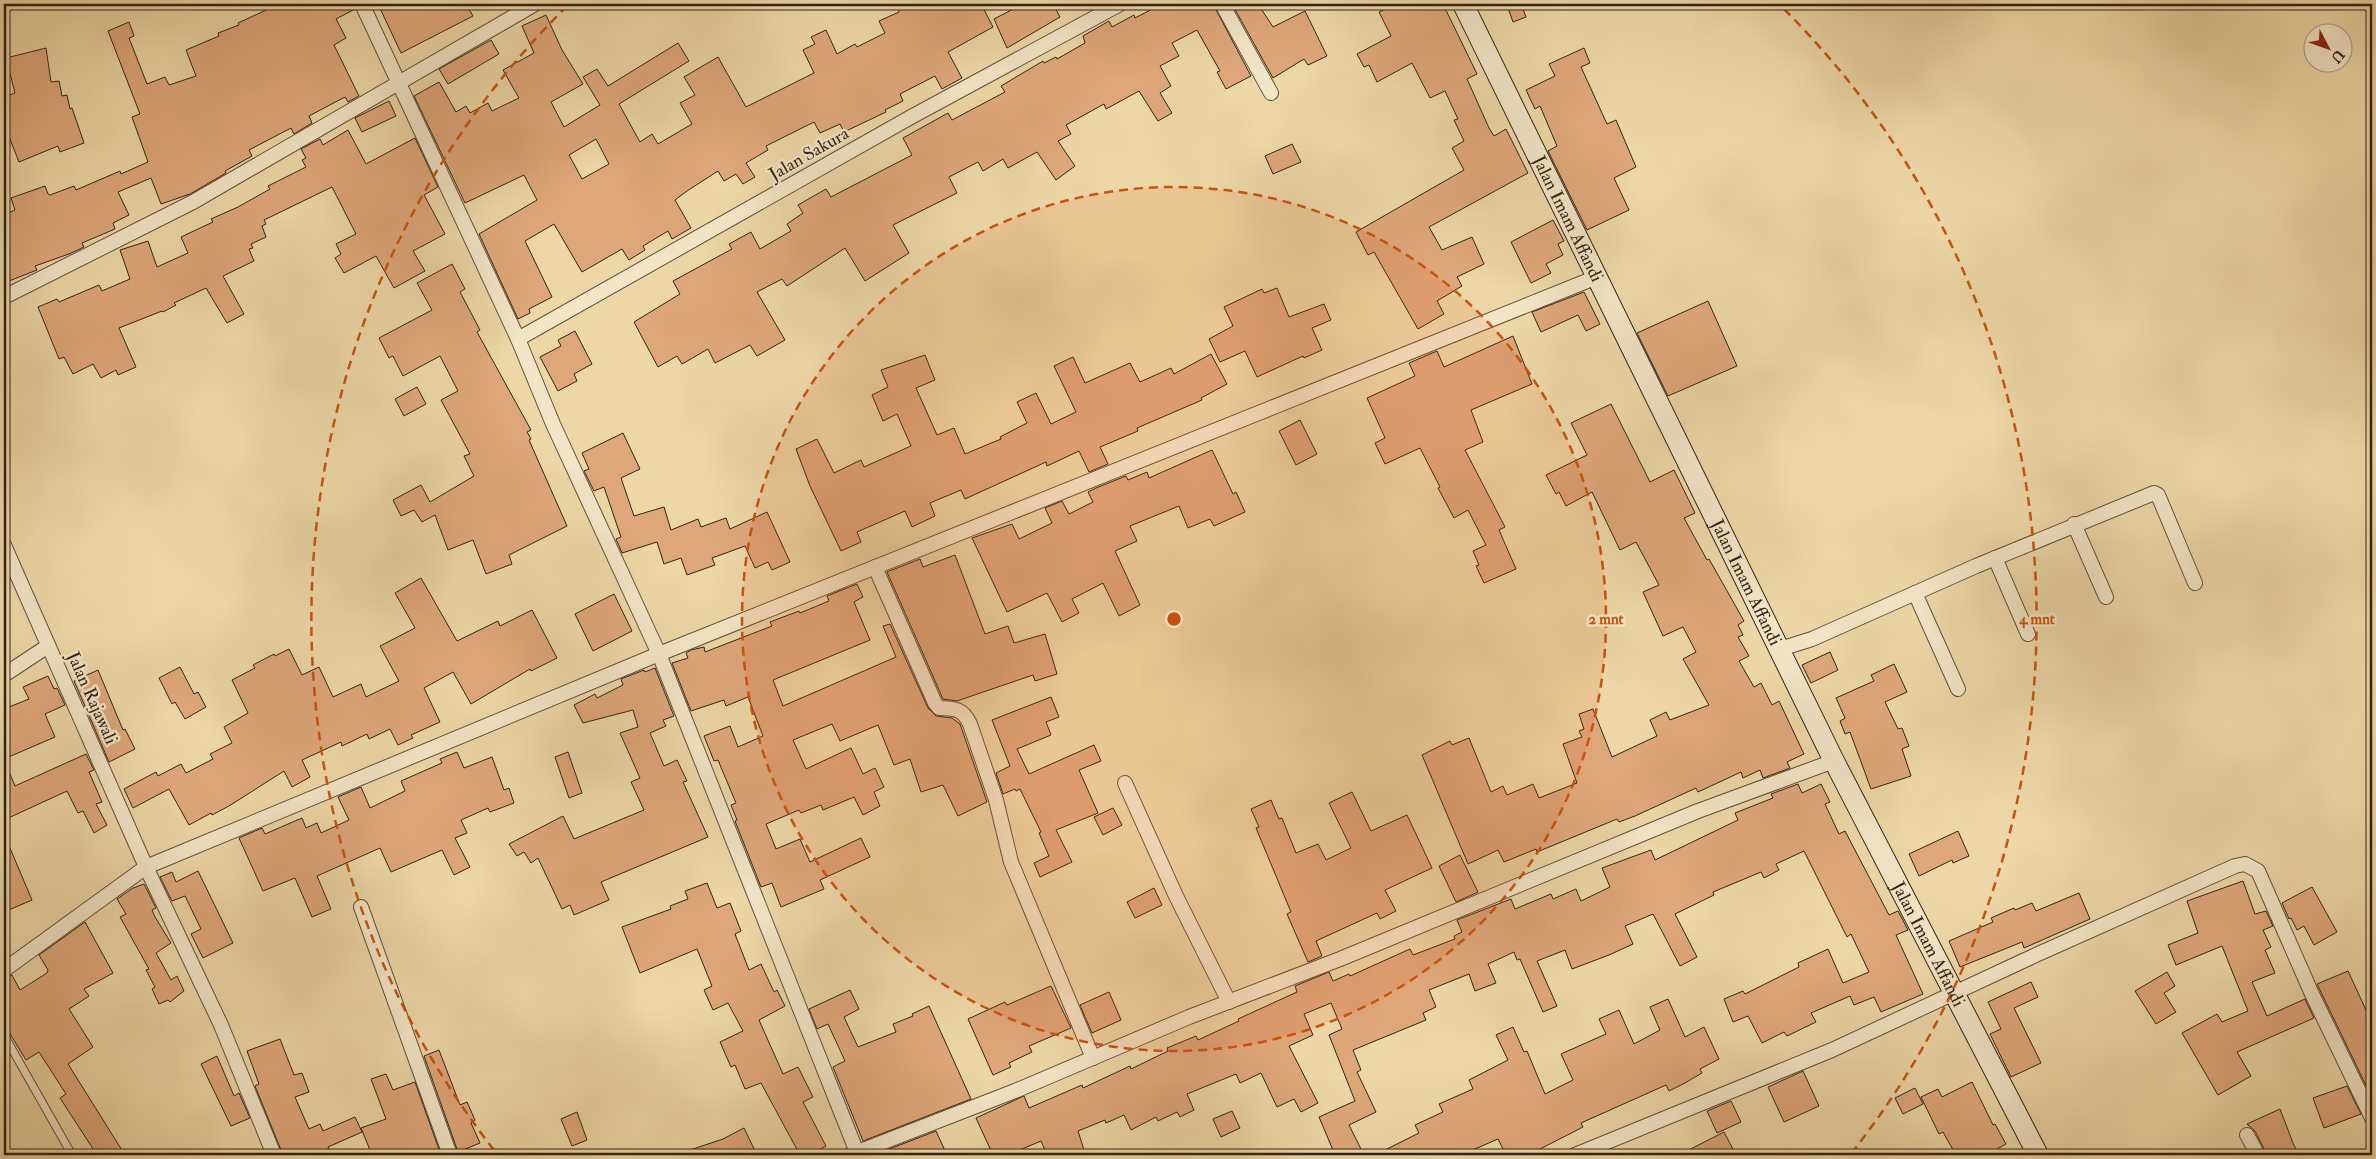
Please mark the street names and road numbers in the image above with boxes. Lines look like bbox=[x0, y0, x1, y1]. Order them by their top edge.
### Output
street label: Jalan Sakura bbox=[764, 122, 854, 187]
street label: Jalan Imam Affandi bbox=[1527, 151, 1609, 286]
street label: Jalan Imam Affandi bbox=[1705, 514, 1787, 649]
street label: Jalan Rajawali bbox=[61, 647, 123, 748]
street label: Jalan Imam Affandi bbox=[1886, 877, 1971, 1011]

